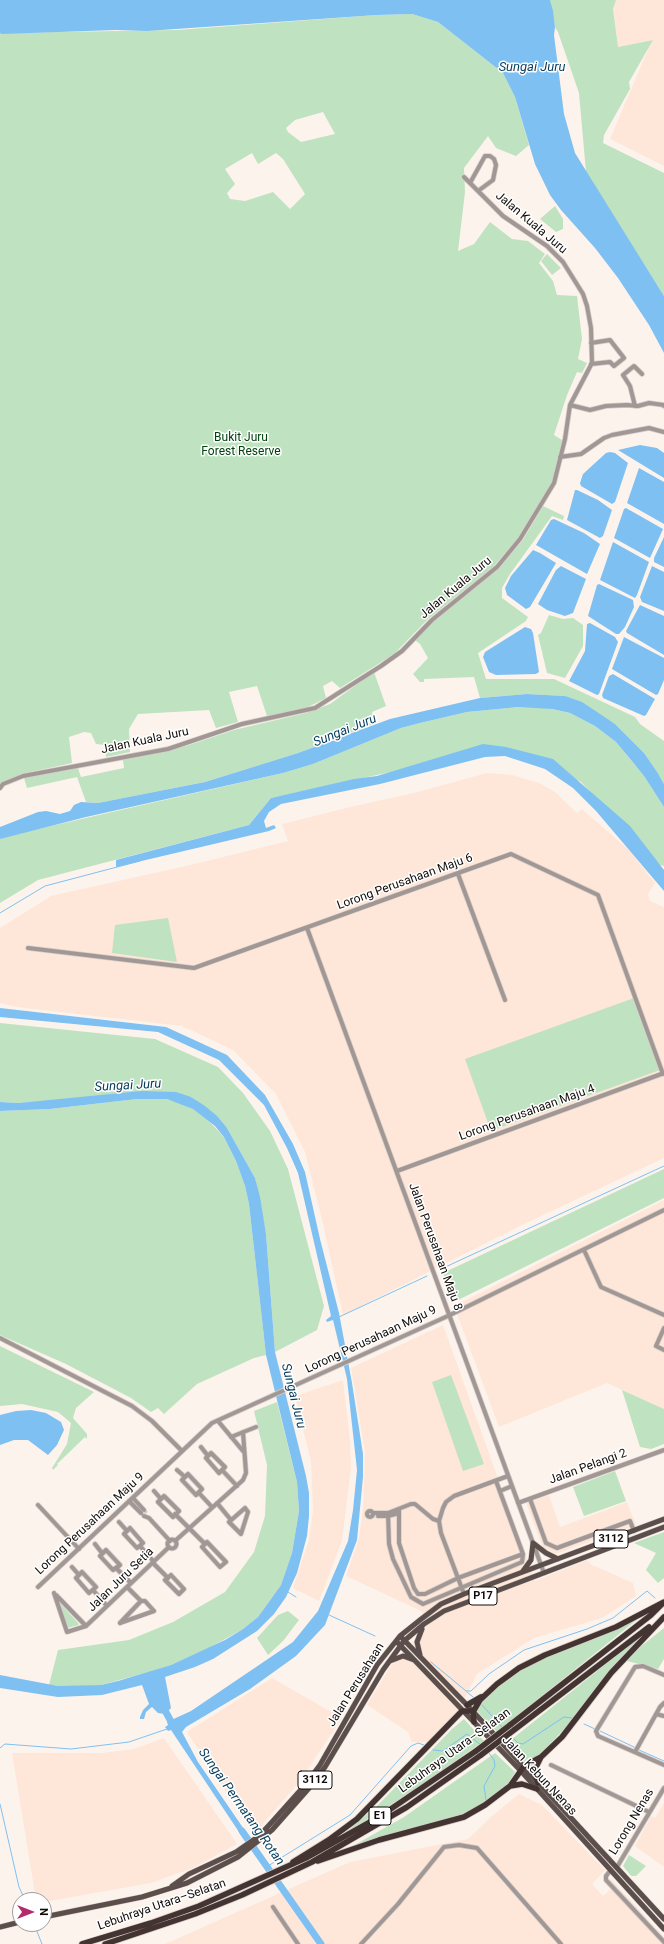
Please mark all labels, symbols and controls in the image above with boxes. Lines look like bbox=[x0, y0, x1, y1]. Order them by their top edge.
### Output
water label: Sungai Juru bbox=[499, 60, 565, 76]
street label: Jalan Kuala Juru bbox=[492, 189, 570, 257]
park label: Bukit Juru Forest Reserve bbox=[201, 431, 281, 459]
street label: Jalan Kuala Juru bbox=[417, 554, 495, 622]
water label: Sungai Juru bbox=[311, 711, 379, 751]
street label: Jalan Kuala Juru bbox=[100, 725, 190, 757]
street label: Lorong Perusahaan Maju 6 bbox=[335, 851, 475, 913]
water label: Sungai Juru bbox=[94, 1076, 162, 1096]
street label: Lorong Perusahaan Maju 4 bbox=[457, 1082, 597, 1144]
street label: Jalan Perusahaan Maju 8 bbox=[405, 1181, 465, 1313]
street label: Lorong Perusahaan Maju 9 bbox=[303, 1303, 439, 1377]
water label: Sungai Juru bbox=[277, 1362, 309, 1430]
street label: Jalan Pelangi 2 bbox=[547, 1446, 629, 1488]
street label: Lorong Perusahaan Maju 9 bbox=[33, 1470, 147, 1578]
road number: 3112 bbox=[594, 1530, 628, 1548]
street label: Jalan Juru Setia bbox=[85, 1545, 157, 1615]
road number: P17 bbox=[469, 1587, 497, 1605]
street label: Jalan Perusahaan bbox=[325, 1641, 387, 1729]
street label: Lebuhraya Utara–Selatan bbox=[396, 1706, 514, 1796]
street label: Jalan Kebun Nenas bbox=[499, 1733, 579, 1819]
water label: Sungai Permatang Rotan bbox=[195, 1745, 287, 1869]
road number: 3112 bbox=[298, 1771, 332, 1789]
street label: Lorong Nenas bbox=[607, 1786, 657, 1858]
road number: E1 bbox=[369, 1807, 391, 1825]
street label: Lebuhraya Utara–Selatan bbox=[96, 1876, 228, 1934]
north arrow bbox=[12, 1892, 52, 1932]
text: N bbox=[37, 1908, 50, 1916]

